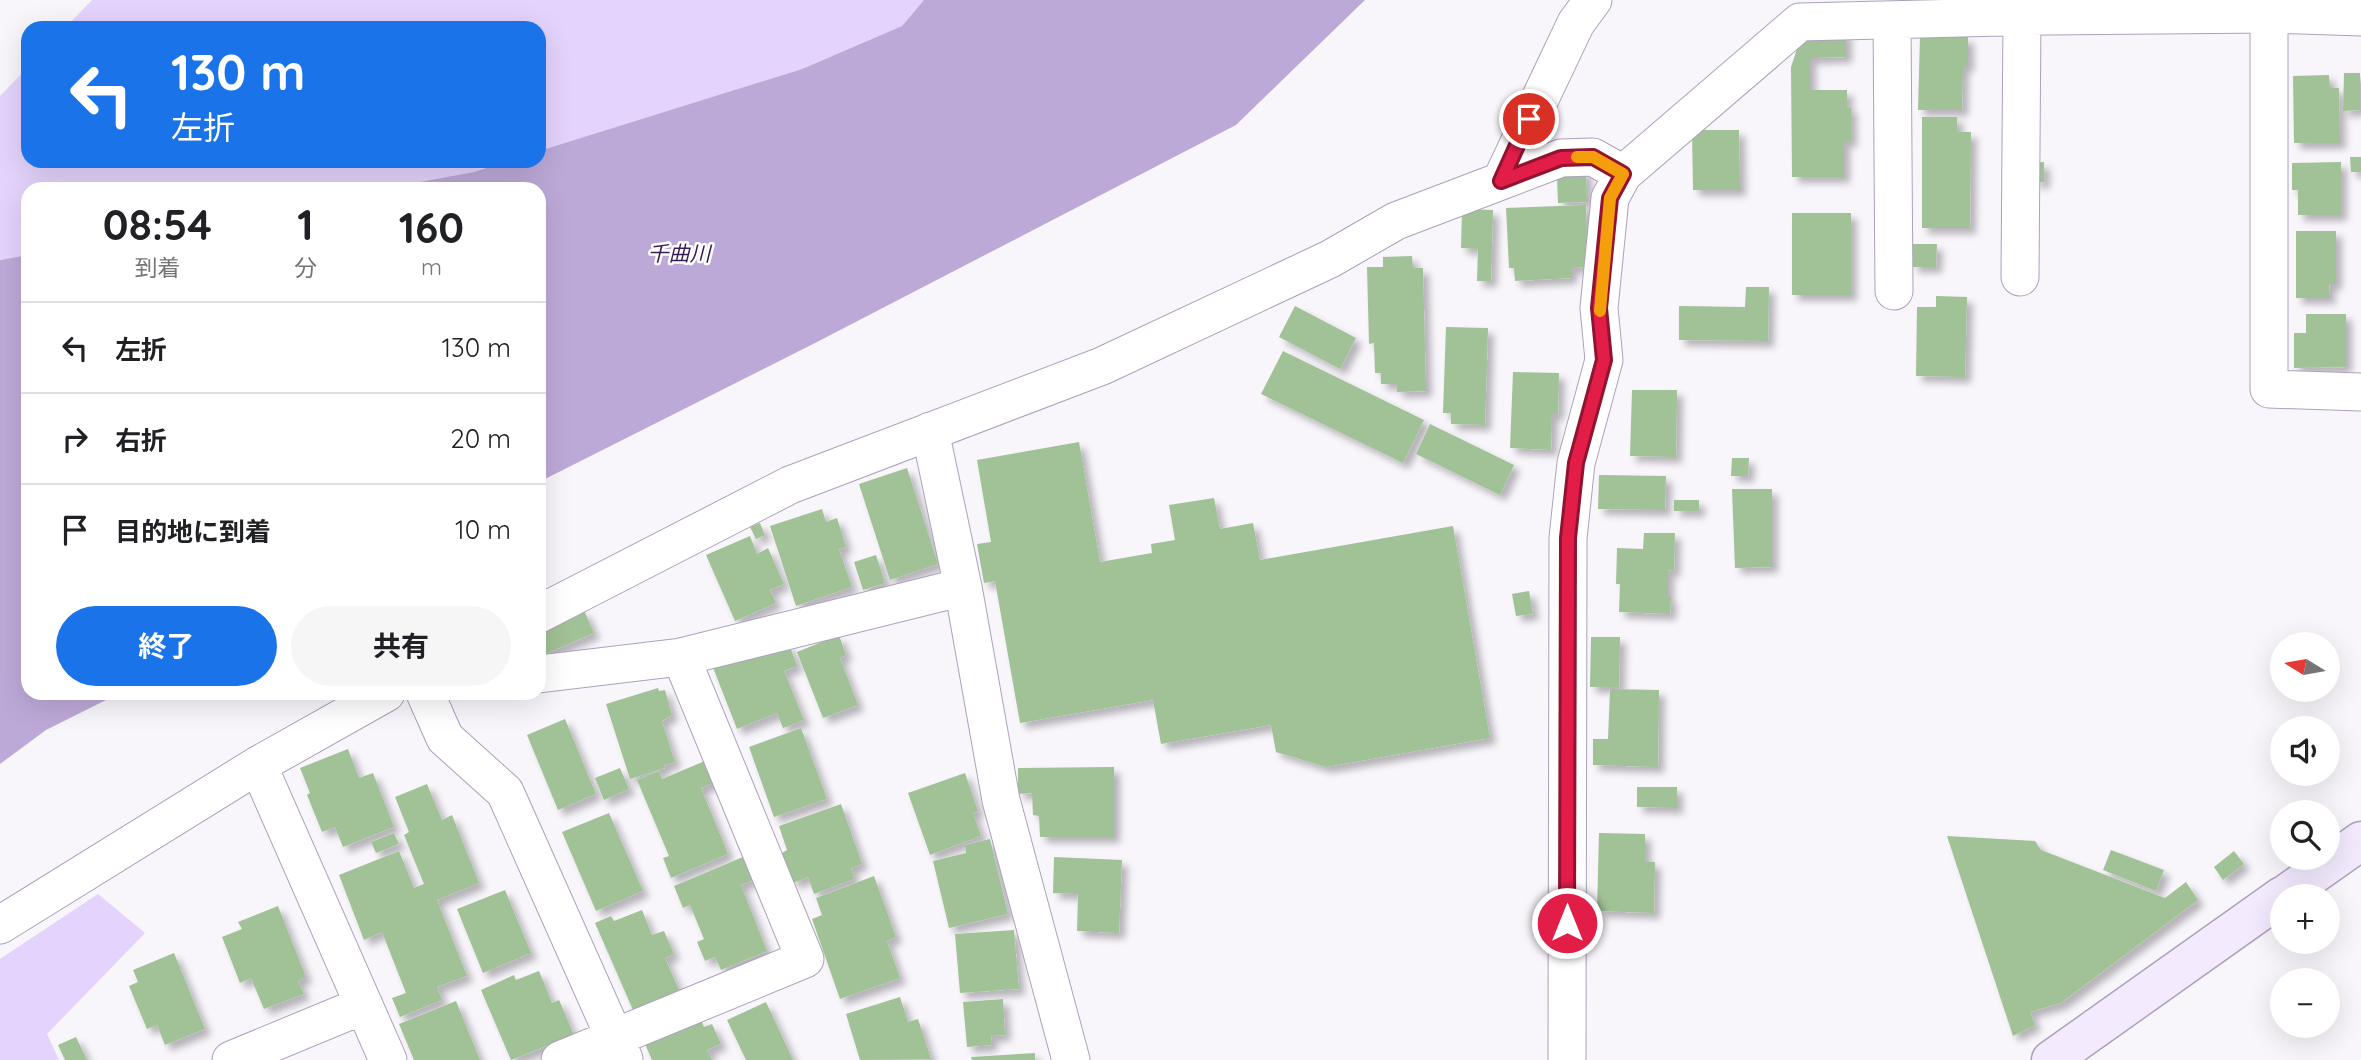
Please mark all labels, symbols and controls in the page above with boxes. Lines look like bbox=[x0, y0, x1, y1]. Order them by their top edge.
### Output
text: 130 m bbox=[171, 41, 305, 102]
icon: left bbox=[56, 49, 147, 140]
pin bbox=[1499, 89, 1559, 149]
icon: arrive bbox=[1510, 100, 1548, 138]
text: 左折 bbox=[171, 107, 235, 147]
text: 08:54 bbox=[103, 198, 212, 251]
text: 1 bbox=[297, 198, 314, 251]
text: 160 bbox=[399, 201, 464, 254]
water label: 千曲川 bbox=[648, 240, 712, 266]
text: m bbox=[421, 252, 442, 281]
text: 到着 bbox=[134, 253, 180, 282]
text: 分 bbox=[294, 253, 317, 282]
icon: left bbox=[56, 329, 94, 367]
text: 130 m bbox=[441, 331, 511, 364]
text: 左折 bbox=[115, 333, 167, 366]
icon: right bbox=[56, 420, 94, 458]
text: 20 m bbox=[450, 422, 511, 455]
text: 右折 bbox=[115, 424, 167, 457]
icon: arrive bbox=[56, 511, 94, 549]
text: 10 m bbox=[455, 513, 511, 546]
text: 目的地に到着 bbox=[115, 515, 271, 548]
button: 終了 bbox=[56, 606, 277, 686]
button: 共有 bbox=[291, 606, 511, 686]
north arrow bbox=[2270, 632, 2340, 702]
map controls bbox=[2270, 632, 2340, 1038]
button: sound bbox=[2270, 716, 2340, 786]
button: search bbox=[2270, 800, 2340, 870]
button: + bbox=[2270, 884, 2340, 954]
position arrow bbox=[1530, 886, 1604, 960]
button: − bbox=[2270, 968, 2340, 1038]

